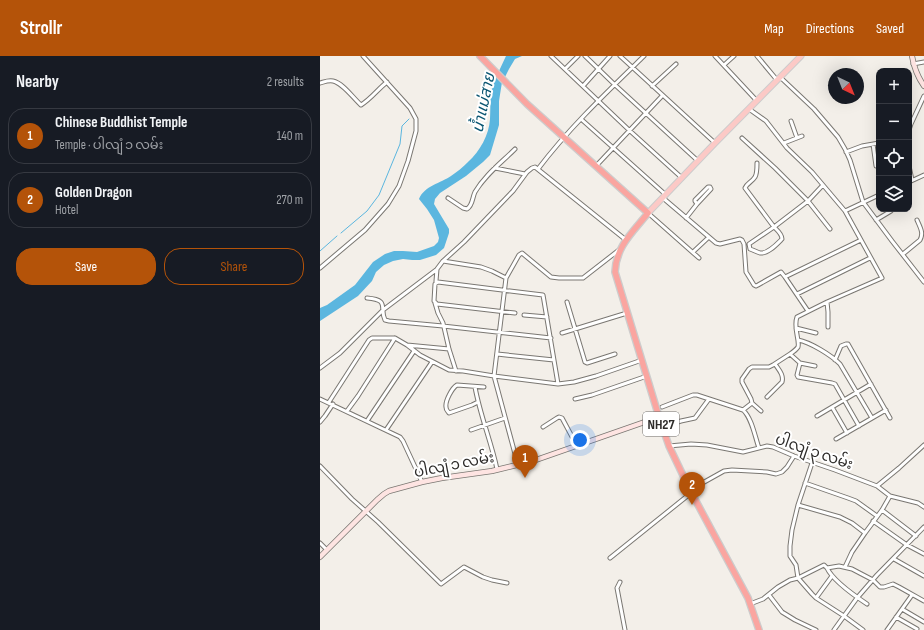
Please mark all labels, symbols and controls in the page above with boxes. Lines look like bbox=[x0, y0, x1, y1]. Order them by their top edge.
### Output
text: Strollr bbox=[20, 17, 62, 40]
text: Map bbox=[764, 20, 784, 37]
text: Directions bbox=[806, 20, 854, 37]
text: Saved bbox=[876, 20, 904, 37]
north arrow bbox=[828, 68, 864, 104]
map controls bbox=[876, 68, 912, 212]
button: + bbox=[876, 68, 912, 104]
water label: น้ำแม่สาย bbox=[465, 69, 500, 135]
text: Nearby bbox=[16, 72, 59, 92]
text: 2 results bbox=[267, 74, 304, 90]
button: − bbox=[876, 104, 912, 140]
text: Chinese Buddhist Temple bbox=[55, 113, 187, 132]
text: 1 bbox=[27, 128, 33, 144]
text: 140 m bbox=[277, 128, 303, 144]
text: Temple · ပါလျံ ၁ လမ်း bbox=[55, 137, 163, 153]
button: locate bbox=[876, 140, 912, 176]
button: layers bbox=[876, 176, 912, 212]
text: Golden Dragon bbox=[55, 183, 132, 202]
text: 2 bbox=[27, 192, 33, 208]
text: 270 m bbox=[276, 192, 303, 208]
text: Hotel bbox=[55, 202, 79, 218]
button: Save bbox=[16, 248, 156, 285]
button: Share bbox=[164, 248, 304, 285]
road number: NH27 bbox=[643, 412, 679, 436]
street label: ပါလျံ ၃ လမ်း bbox=[772, 429, 856, 476]
your location bbox=[570, 430, 590, 450]
pin: 1 bbox=[512, 445, 538, 478]
street label: ပါလျံ ၁ လမ်း bbox=[412, 447, 496, 484]
pin: 2 bbox=[679, 472, 705, 505]

